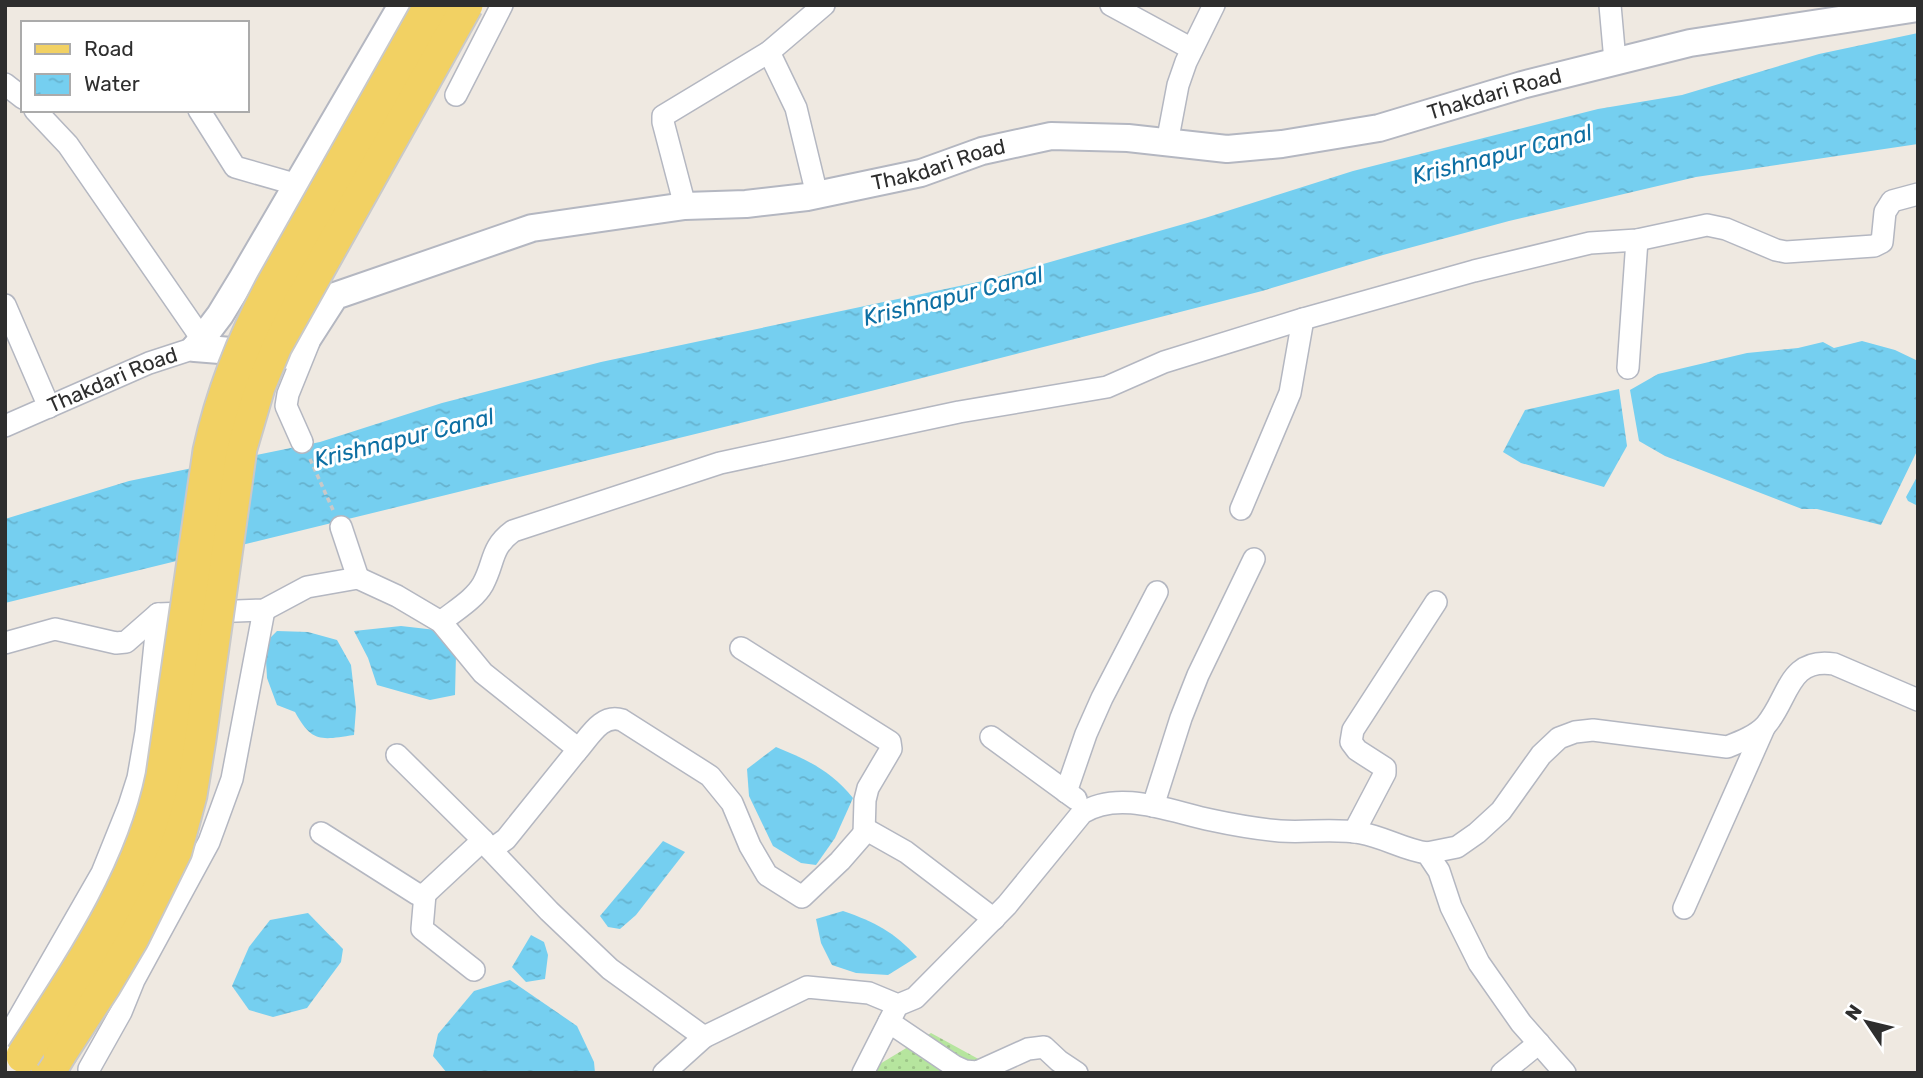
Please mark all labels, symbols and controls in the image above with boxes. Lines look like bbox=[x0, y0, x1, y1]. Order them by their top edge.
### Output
legend bbox=[21, 21, 248, 112]
text: Road bbox=[84, 36, 134, 61]
street label: Thakdari Road bbox=[1424, 63, 1564, 125]
text: Water bbox=[84, 71, 140, 96]
water label: Krishnapur Canal bbox=[1409, 118, 1595, 190]
street label: Thakdari Road bbox=[869, 133, 1008, 195]
water label: Krishnapur Canal bbox=[860, 260, 1046, 332]
street label: Thakdari Road bbox=[43, 342, 180, 418]
water label: Krishnapur Canal bbox=[311, 402, 497, 474]
north arrow bbox=[1832, 987, 1902, 1057]
text: N bbox=[1840, 1000, 1867, 1025]

